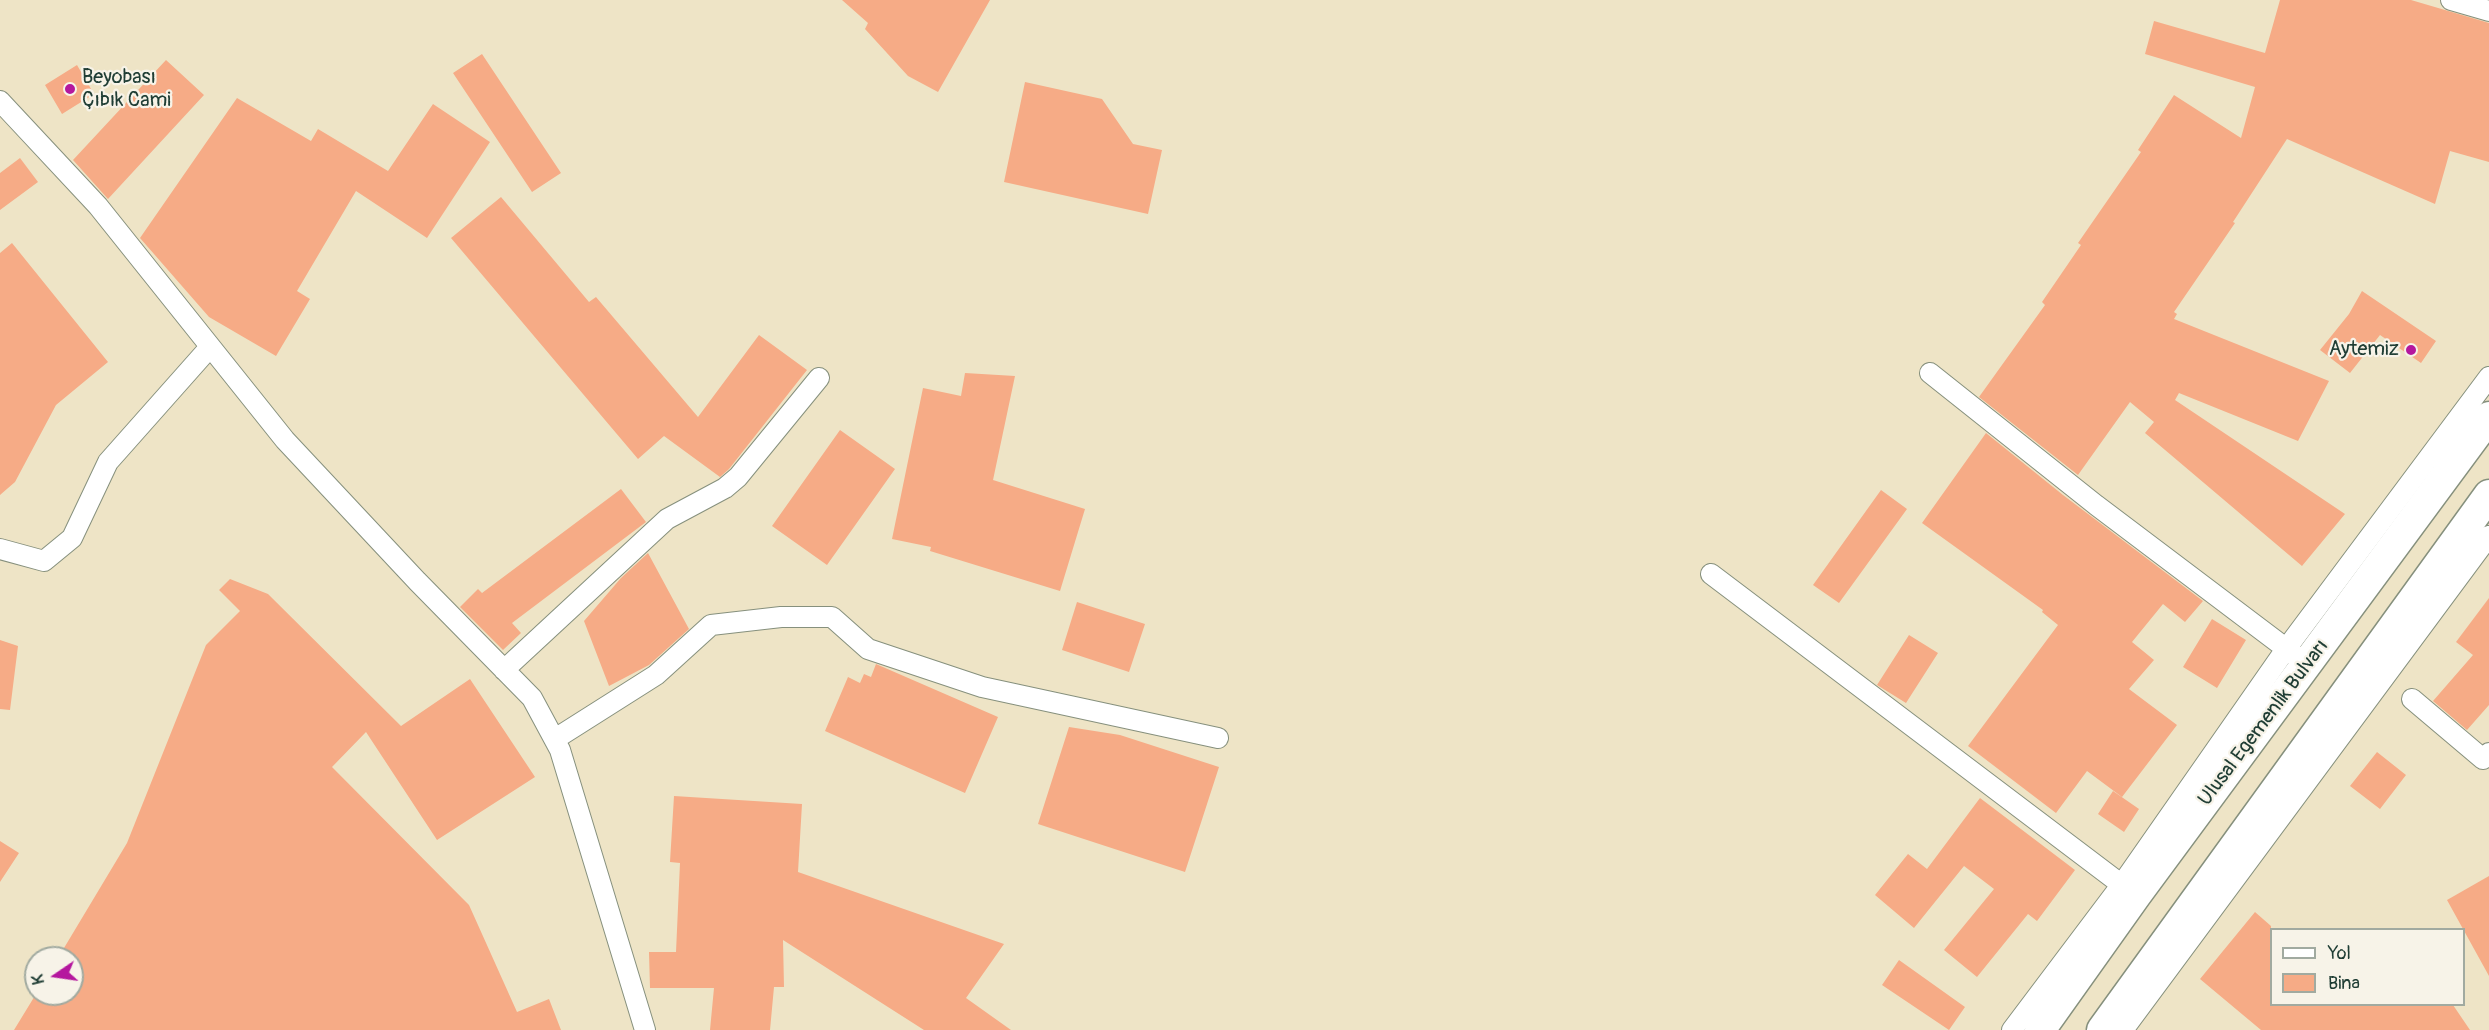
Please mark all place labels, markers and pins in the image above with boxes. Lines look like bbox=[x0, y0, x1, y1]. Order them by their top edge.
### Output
place label: Beyobası Çıbık Cami bbox=[82, 66, 171, 113]
marker: Beyobası Çıbık Cami bbox=[63, 82, 77, 96]
place label: Aytemiz bbox=[2329, 338, 2399, 362]
marker: Aytemiz bbox=[2404, 343, 2418, 357]

